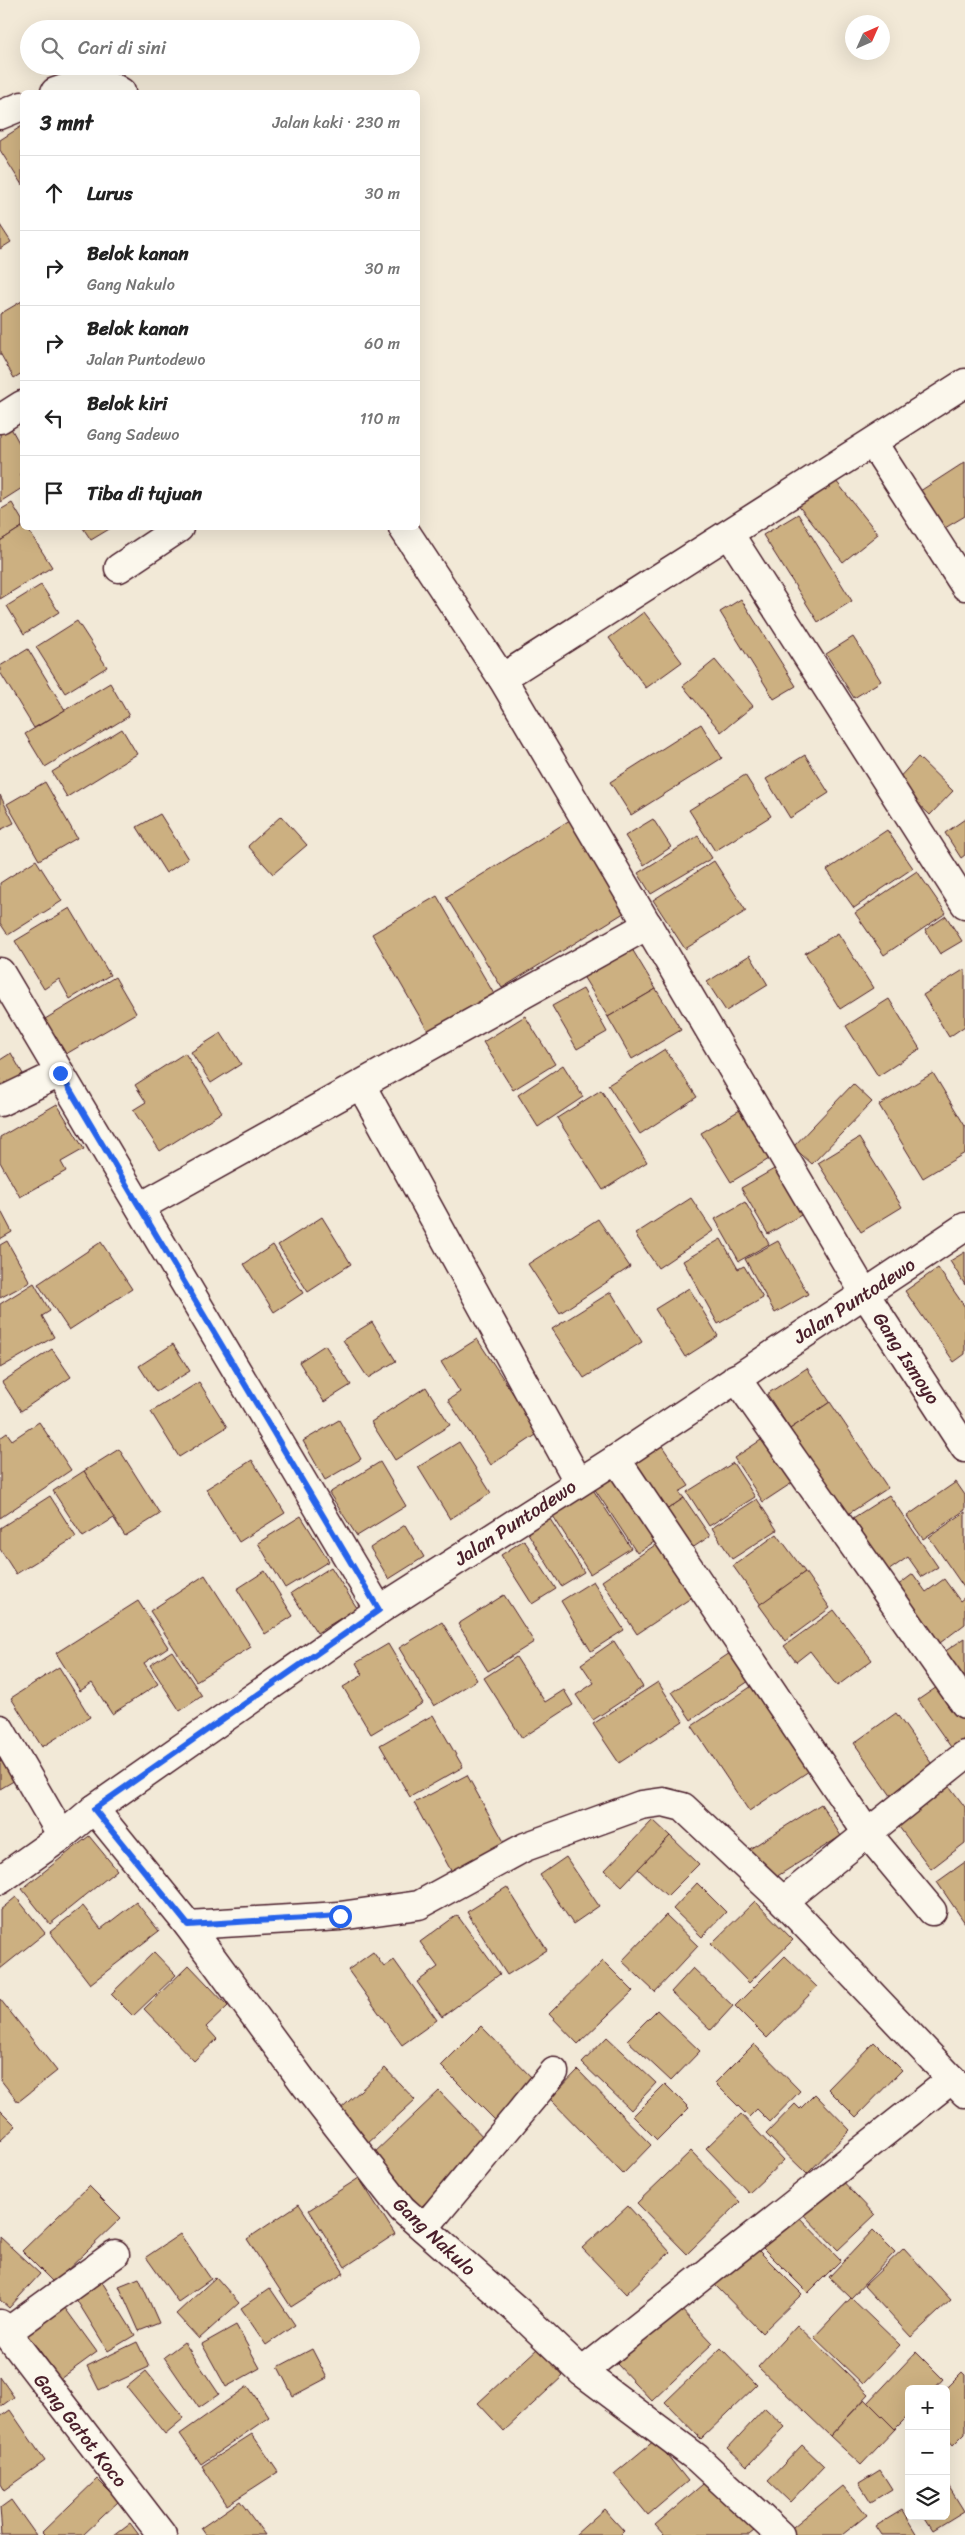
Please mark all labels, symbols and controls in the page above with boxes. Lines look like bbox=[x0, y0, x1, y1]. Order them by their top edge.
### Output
north arrow bbox=[845, 15, 890, 60]
search box bbox=[20, 20, 420, 75]
text: Cari di sini bbox=[78, 31, 166, 64]
icon: search bbox=[38, 34, 66, 62]
text: 3 mnt bbox=[40, 104, 93, 142]
text: Jalan kaki · 230 m bbox=[272, 108, 400, 137]
text: Lurus bbox=[87, 177, 133, 210]
icon: ahead bbox=[40, 179, 68, 207]
text: 30 m bbox=[365, 179, 400, 208]
text: Belok kanan bbox=[87, 237, 189, 270]
icon: right bbox=[40, 254, 68, 282]
text: 30 m bbox=[365, 254, 400, 283]
text: Gang Nakulo bbox=[87, 270, 175, 299]
text: Belok kanan bbox=[87, 312, 189, 345]
icon: right bbox=[40, 329, 68, 357]
text: 60 m bbox=[364, 329, 400, 358]
text: Jalan Puntodewo bbox=[87, 345, 205, 374]
text: Belok kiri bbox=[87, 387, 167, 420]
icon: left bbox=[40, 404, 68, 432]
text: 110 m bbox=[360, 404, 400, 433]
text: Gang Sadewo bbox=[87, 420, 179, 449]
text: Tiba di tujuan bbox=[87, 477, 202, 510]
icon: arrive bbox=[40, 479, 68, 507]
route end bbox=[49, 1062, 72, 1085]
street label: Jalan Puntodewo bbox=[786, 1248, 922, 1353]
street label: Gang Ismoyo bbox=[864, 1305, 949, 1412]
street label: Jalan Puntodewo bbox=[447, 1470, 583, 1575]
route start bbox=[329, 1905, 352, 1928]
street label: Gang Nakulo bbox=[385, 2189, 484, 2284]
street label: Gang Gatot Koco bbox=[25, 2366, 136, 2495]
map controls bbox=[905, 2385, 950, 2520]
button: + bbox=[905, 2385, 950, 2430]
button: − bbox=[905, 2430, 950, 2475]
button: layers bbox=[905, 2475, 950, 2520]

